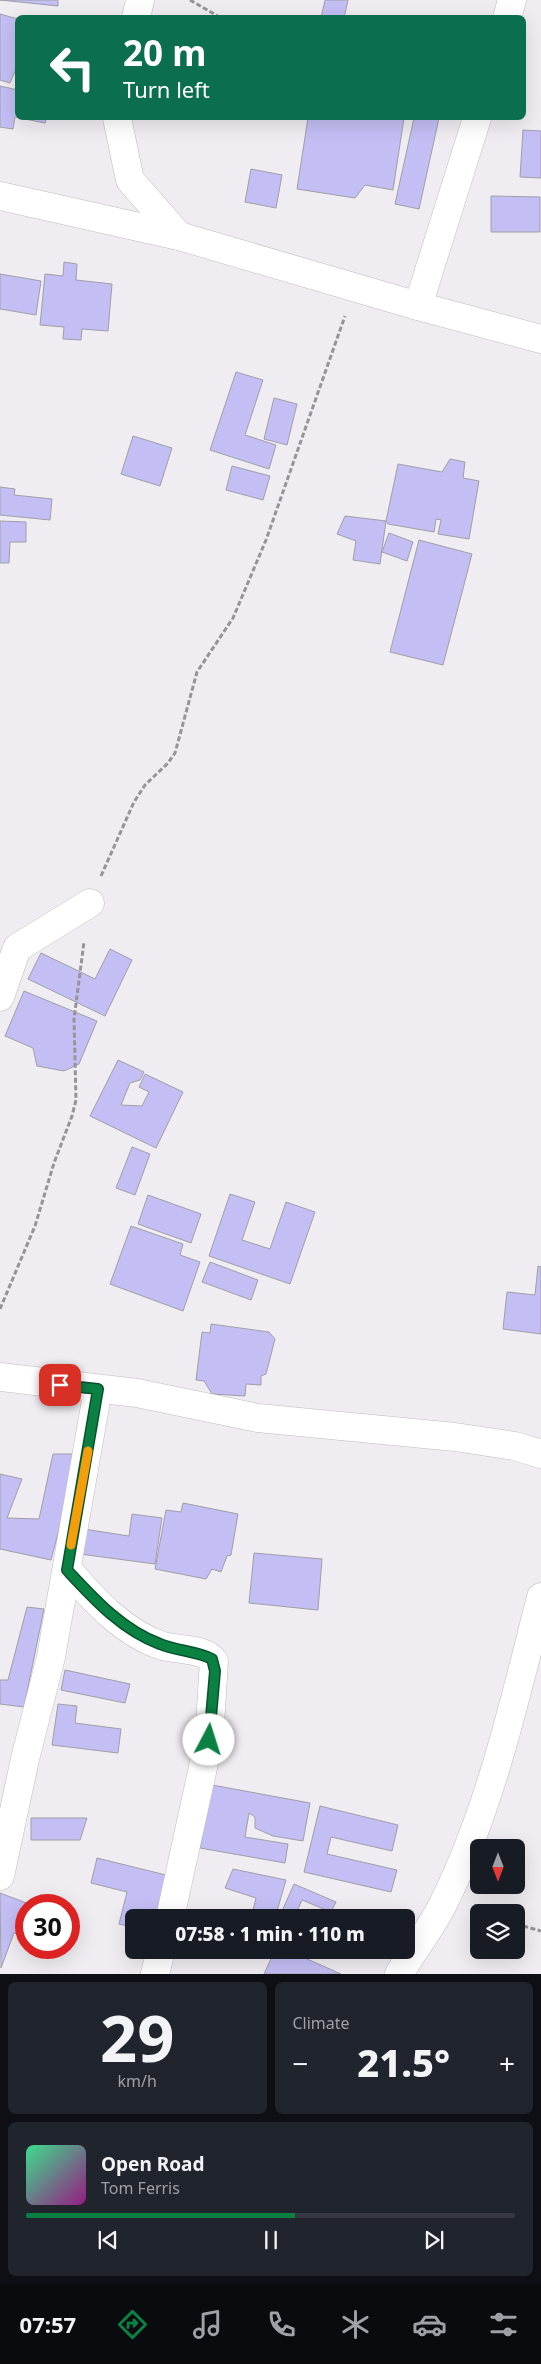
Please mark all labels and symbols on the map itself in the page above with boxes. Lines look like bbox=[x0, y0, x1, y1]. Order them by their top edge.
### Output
pin bbox=[39, 1364, 81, 1406]
position arrow bbox=[182, 1713, 234, 1765]
north arrow bbox=[470, 1839, 525, 1894]
speed limit sign: 30 bbox=[15, 1894, 80, 1959]

